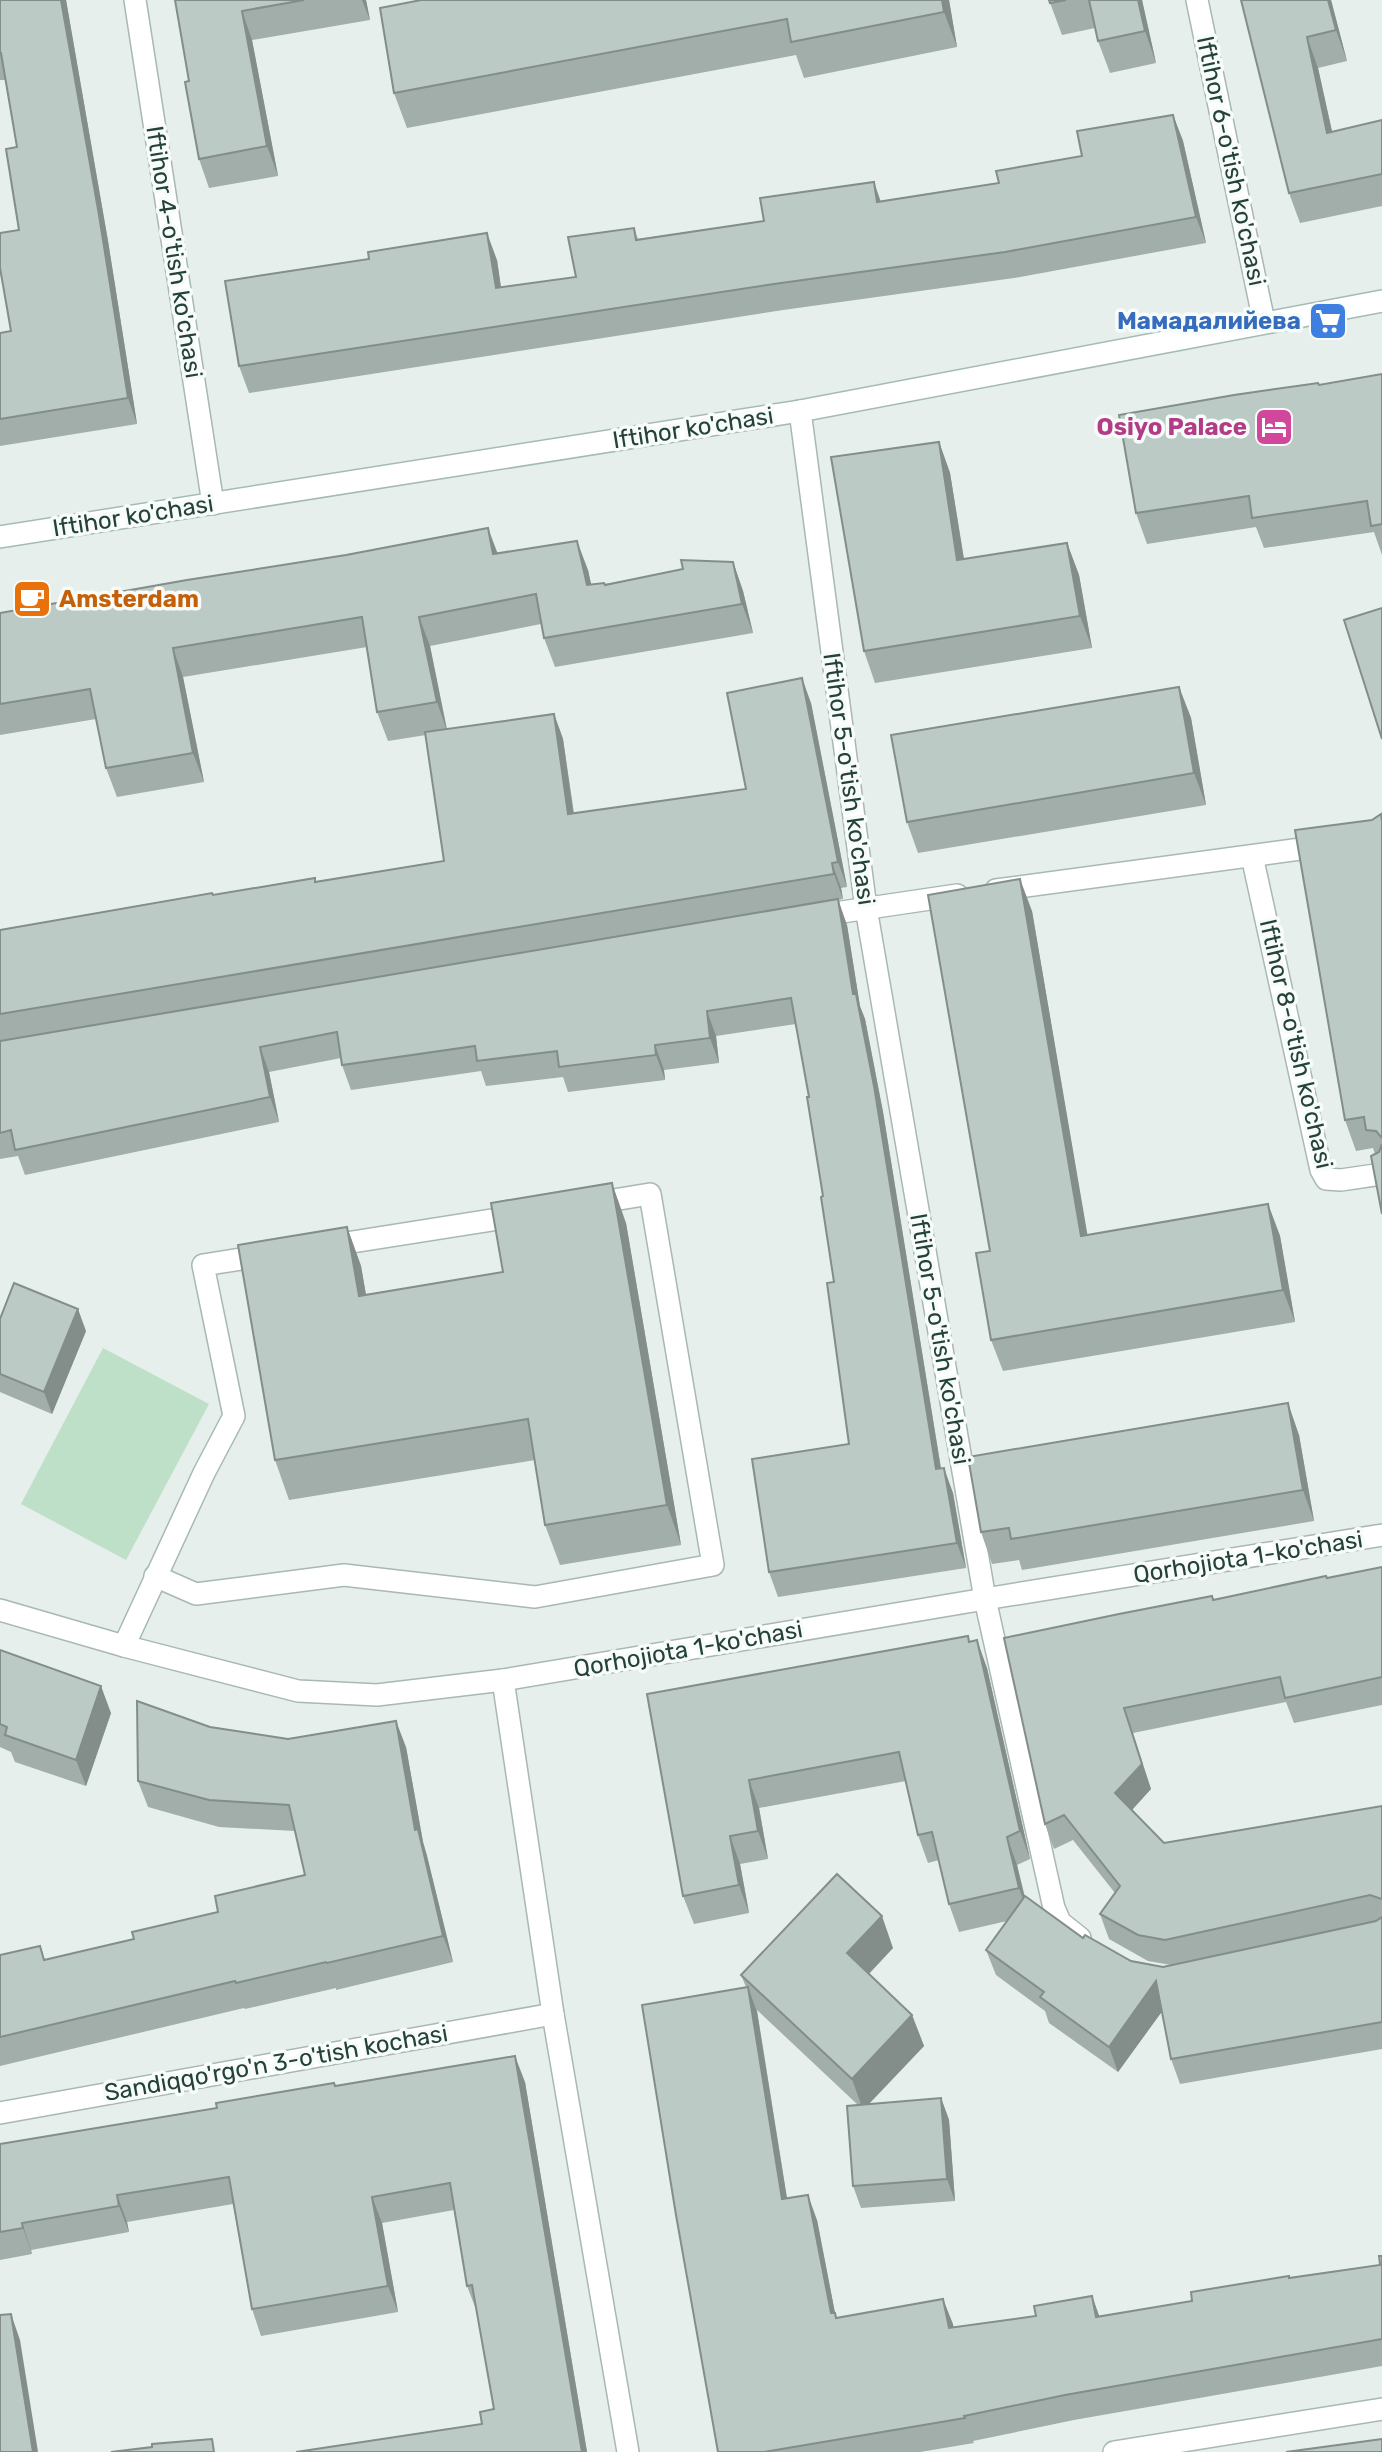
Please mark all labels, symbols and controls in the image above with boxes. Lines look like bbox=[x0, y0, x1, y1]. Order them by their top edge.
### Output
street label: Iftihor 6-o'tish ko'chasi bbox=[1191, 34, 1271, 288]
street label: Iftihor 4-o'tish ko'chasi bbox=[140, 124, 208, 380]
supermarket icon: Мамадалийева bbox=[1307, 300, 1349, 342]
place label: Мамадалийева bbox=[1117, 307, 1301, 335]
street label: Iftihor ko'chasi bbox=[611, 401, 775, 455]
hotel icon: Osiyo Palace bbox=[1253, 406, 1295, 448]
place label: Osiyo Palace bbox=[1097, 413, 1247, 441]
street label: Iftihor ko'chasi bbox=[51, 489, 215, 543]
cafe icon: Amsterdam bbox=[11, 578, 53, 620]
place label: Amsterdam bbox=[59, 585, 199, 613]
street label: Iftihor 5-o'tish ko'chasi bbox=[817, 651, 881, 907]
street label: Iftihor 8-o'tish ko'chasi bbox=[1254, 916, 1338, 1172]
street label: Iftihor 5-o'tish ko'chasi bbox=[904, 1211, 976, 1467]
street label: Qorhojiota 1-ko'chasi bbox=[1131, 1525, 1365, 1589]
street label: Qorhojiota 1-ko'chasi bbox=[571, 1615, 805, 1683]
street label: Sandiqqo'rgo'n 3-o'tish kochasi bbox=[102, 2019, 450, 2107]

